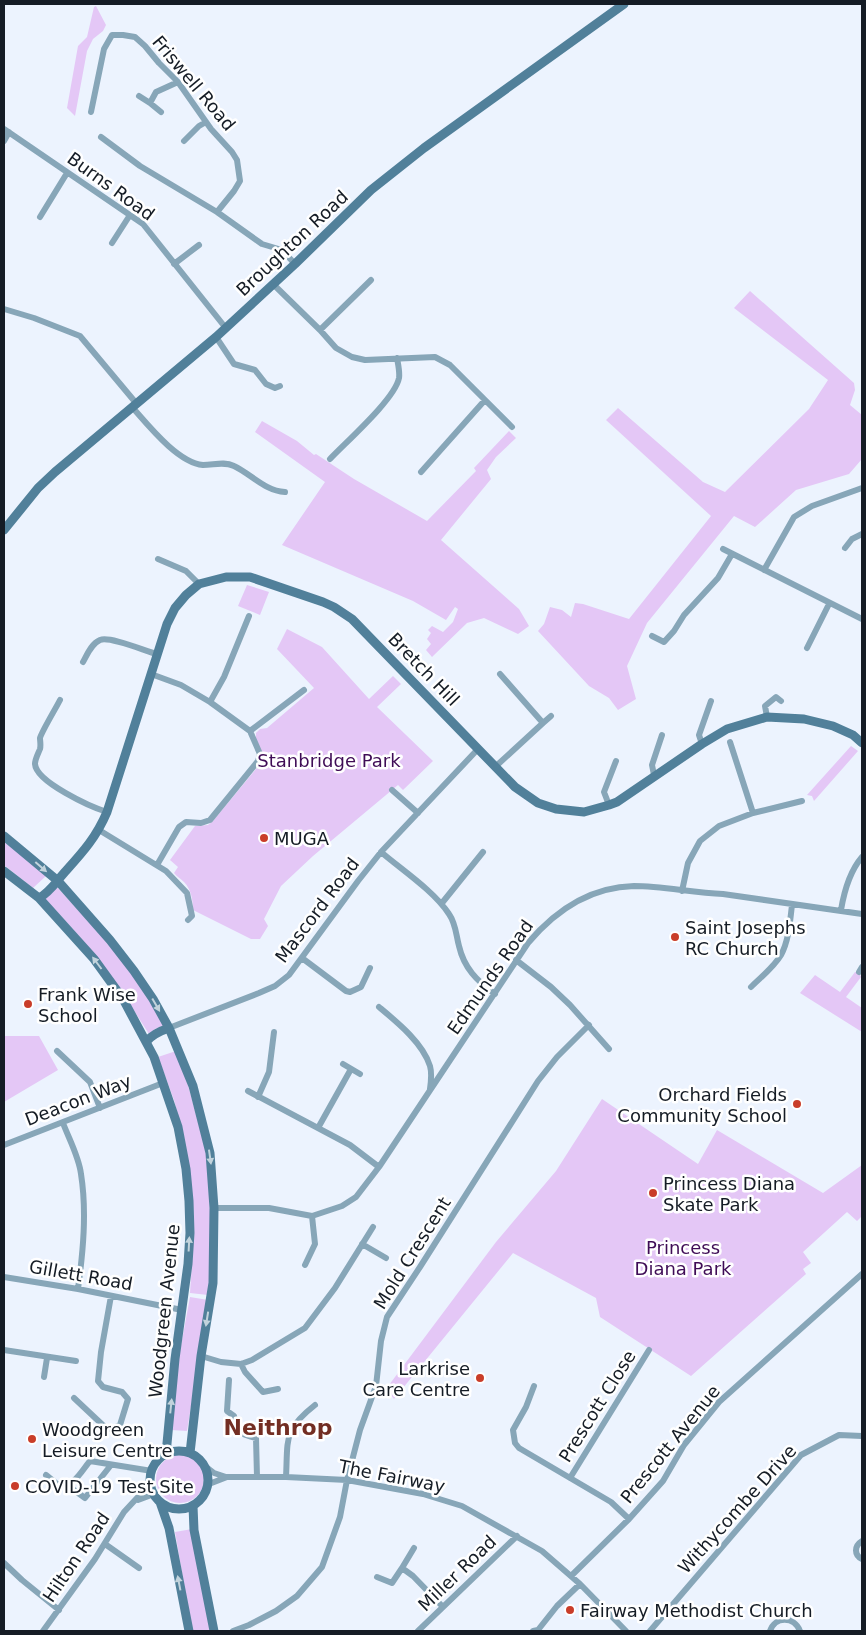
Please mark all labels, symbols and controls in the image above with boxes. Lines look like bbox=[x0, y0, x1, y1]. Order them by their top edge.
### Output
street label: Friswell Road bbox=[148, 31, 240, 135]
street label: Burns Road bbox=[63, 147, 159, 225]
street label: Broughton Road bbox=[232, 186, 352, 300]
street label: Bretch Hill bbox=[384, 628, 464, 710]
park label: Stanbridge Park bbox=[257, 750, 401, 771]
place label: MUGA bbox=[274, 828, 330, 849]
marker: MUGA bbox=[258, 832, 270, 844]
street label: Mascord Road bbox=[271, 853, 363, 967]
one-way arrow bbox=[35, 861, 47, 873]
street label: Edmunds Road bbox=[443, 916, 537, 1038]
place label: Saint Josephs RC Church bbox=[685, 917, 806, 959]
marker: Saint Josephs RC Church bbox=[669, 931, 681, 943]
one-way arrow bbox=[92, 956, 102, 970]
place label: Frank Wise School bbox=[38, 984, 136, 1026]
one-way arrow bbox=[152, 997, 160, 1012]
marker: Frank Wise School bbox=[22, 998, 34, 1010]
street label: Deacon Way bbox=[22, 1070, 135, 1130]
place label: Orchard Fields Community School bbox=[617, 1084, 787, 1126]
marker: Orchard Fields Community School bbox=[791, 1098, 803, 1110]
one-way arrow bbox=[206, 1149, 214, 1165]
place label: Princess Diana Skate Park bbox=[663, 1173, 795, 1215]
marker: Princess Diana Skate Park bbox=[647, 1187, 659, 1199]
street label: Mold Crescent bbox=[369, 1193, 455, 1313]
street label: Woodgreen Avenue bbox=[144, 1223, 184, 1399]
one-way arrow bbox=[186, 1236, 194, 1252]
park label: Princess Diana Park bbox=[635, 1237, 732, 1279]
street label: Gillett Road bbox=[27, 1256, 135, 1294]
one-way arrow bbox=[203, 1311, 211, 1327]
street label: Prescott Close bbox=[554, 1346, 640, 1466]
place label: Larkrise Care Centre bbox=[362, 1358, 470, 1400]
marker: Larkrise Care Centre bbox=[474, 1372, 486, 1384]
street label: Prescott Avenue bbox=[616, 1381, 724, 1507]
one-way arrow bbox=[167, 1397, 175, 1413]
district label: Neithrop bbox=[224, 1415, 332, 1440]
place label: Woodgreen Leisure Centre bbox=[42, 1419, 173, 1461]
marker: Woodgreen Leisure Centre bbox=[26, 1433, 38, 1445]
street label: Withycombe Drive bbox=[674, 1440, 800, 1578]
street label: The Fairway bbox=[336, 1455, 447, 1497]
place label: COVID-19 Test Site bbox=[25, 1476, 194, 1497]
marker: COVID-19 Test Site bbox=[9, 1480, 21, 1492]
street label: Hilton Road bbox=[38, 1508, 114, 1606]
street label: Miller Road bbox=[414, 1531, 500, 1615]
one-way arrow bbox=[175, 1575, 183, 1591]
place label: Fairway Methodist Church bbox=[580, 1600, 813, 1621]
marker: Fairway Methodist Church bbox=[564, 1604, 576, 1616]

